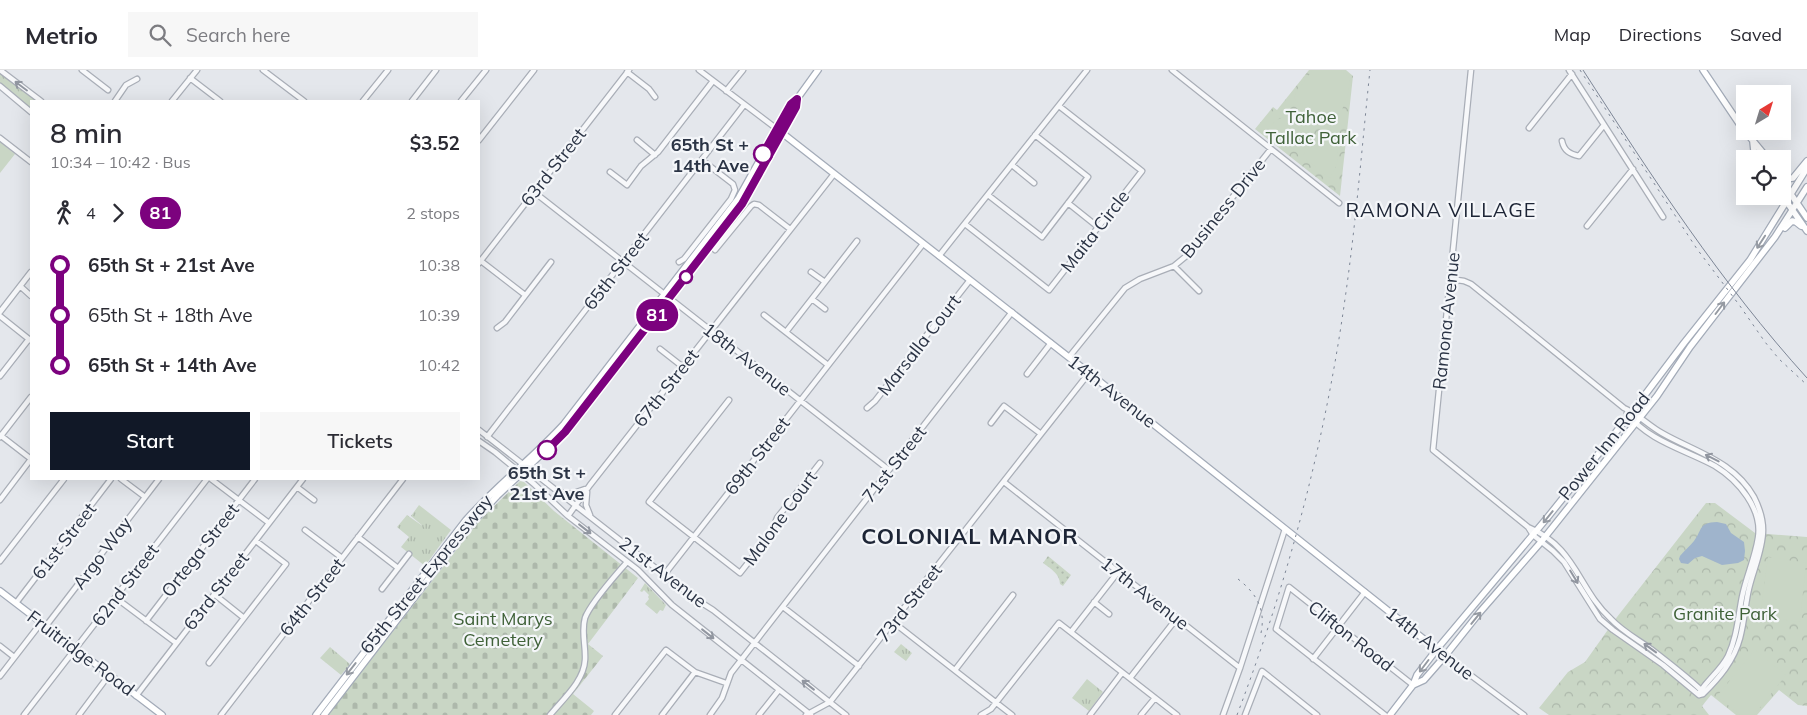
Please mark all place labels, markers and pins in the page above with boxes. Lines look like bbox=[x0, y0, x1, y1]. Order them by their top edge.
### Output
place label: 65th St + 14th Ave bbox=[671, 133, 749, 177]
marker: 65th St + 14th Ave bbox=[753, 144, 773, 164]
unlabelled marker bbox=[679, 270, 693, 284]
marker: 65th St + 21st Ave bbox=[537, 440, 557, 460]
place label: 65th St + 21st Ave bbox=[508, 461, 586, 505]

